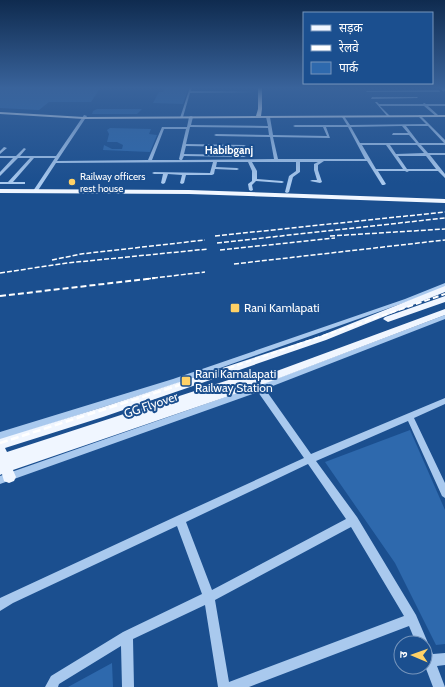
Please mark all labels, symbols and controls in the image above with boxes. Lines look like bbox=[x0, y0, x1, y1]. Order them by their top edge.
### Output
legend bbox=[303, 12, 433, 84]
text: सड़क bbox=[339, 20, 364, 35]
text: रेलवे bbox=[339, 40, 359, 55]
text: पार्क bbox=[339, 60, 359, 75]
district label: Habibganj bbox=[205, 143, 253, 157]
place label: Railway officers rest house bbox=[80, 170, 145, 195]
marker: Railway officers rest house bbox=[67, 177, 77, 187]
place label: Rani Kamlapati bbox=[244, 300, 319, 315]
marker: Rani Kamlapati bbox=[229, 302, 241, 314]
place label: Rani Kamalapati Railway Station bbox=[195, 366, 276, 395]
marker: Rani Kamalapati Railway Station bbox=[180, 375, 192, 387]
street label: GG Flyover bbox=[122, 388, 180, 421]
north arrow bbox=[393, 635, 433, 675]
text: उ bbox=[396, 651, 410, 658]

